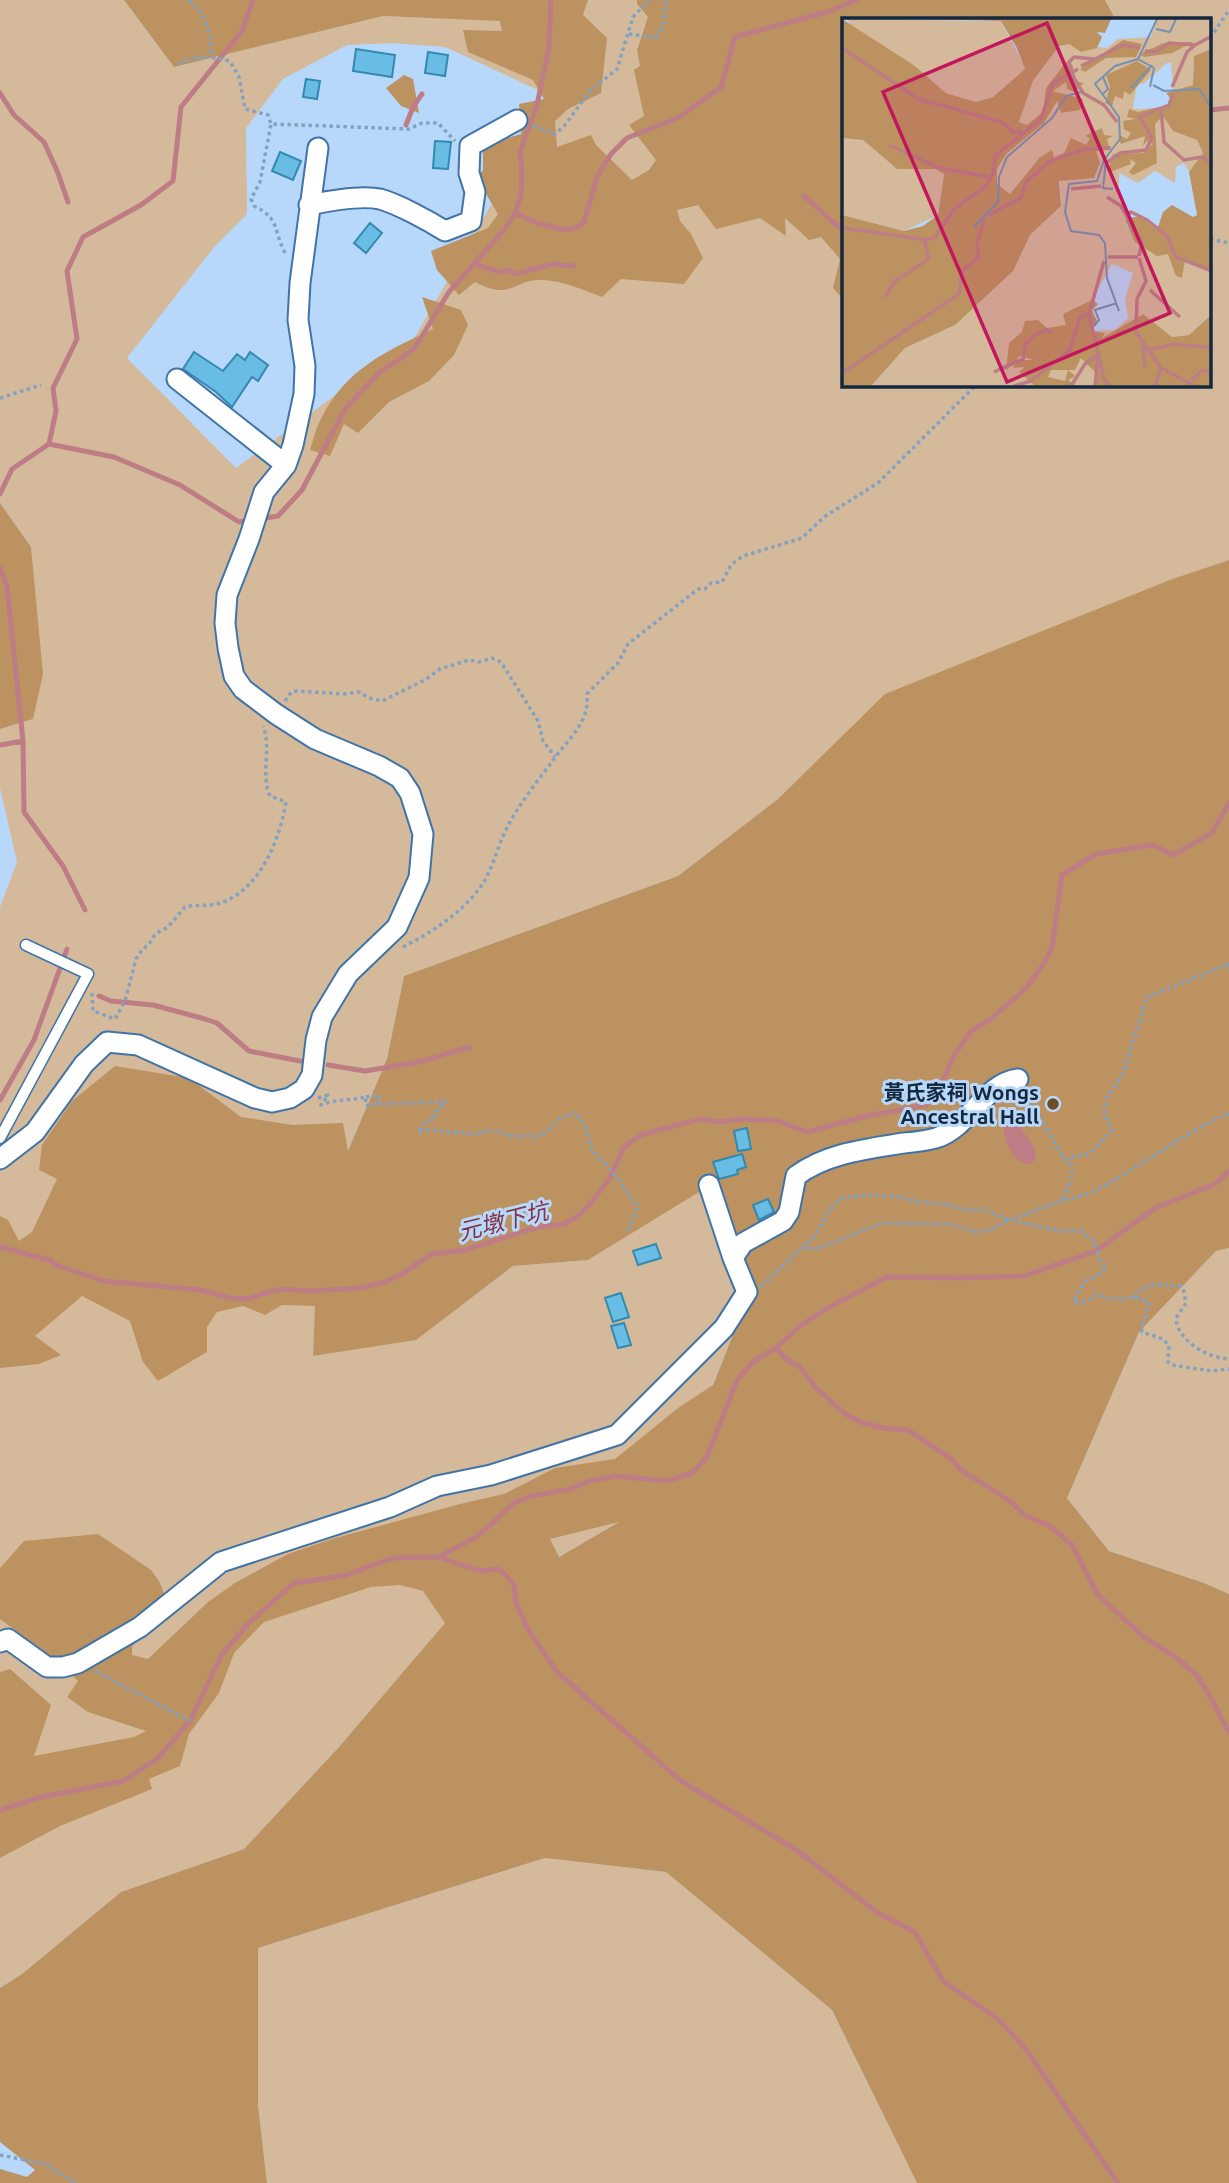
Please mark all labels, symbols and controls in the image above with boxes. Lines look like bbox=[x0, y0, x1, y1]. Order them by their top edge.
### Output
inset map bbox=[842, 18, 1212, 387]
place label: 黃氏家祠 Wongs Ancestral Hall bbox=[884, 1080, 1039, 1128]
marker: 黃氏家祠 Wongs Ancestral Hall bbox=[1045, 1096, 1061, 1112]
water label: 元墩下坑 bbox=[455, 1197, 554, 1244]

